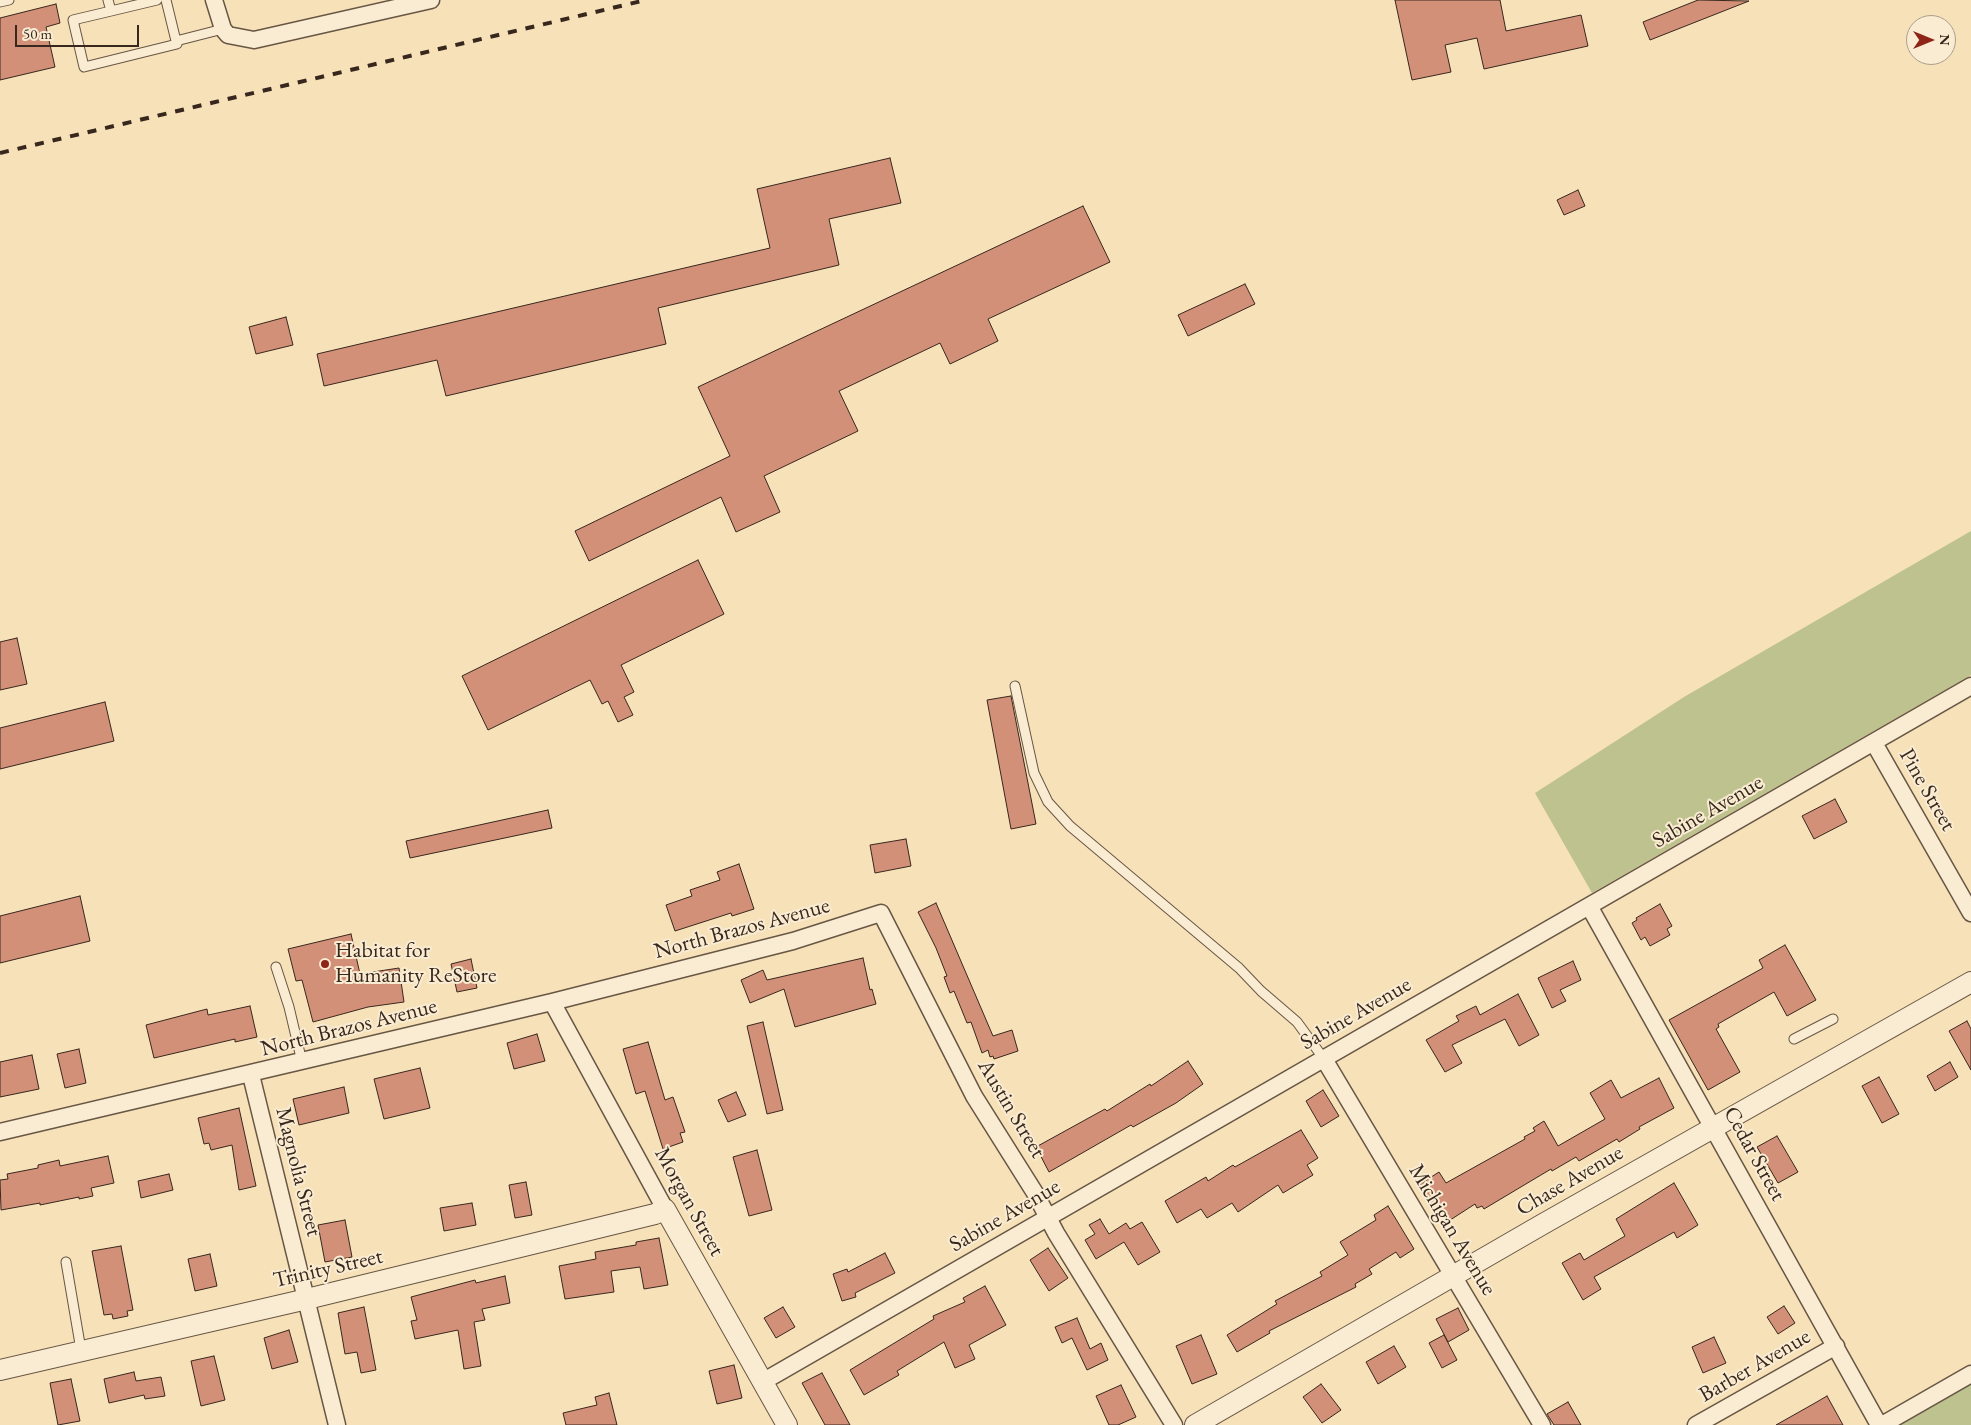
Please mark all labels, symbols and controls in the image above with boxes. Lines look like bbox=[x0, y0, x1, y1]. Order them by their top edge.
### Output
scale bar bbox=[18, 15, 141, 47]
north arrow bbox=[1906, 15, 1956, 65]
text: 50 m bbox=[23, 24, 52, 43]
text: N bbox=[1936, 34, 1954, 46]
street label: Pine Street bbox=[1893, 744, 1961, 836]
street label: Sabine Avenue bbox=[1648, 770, 1768, 854]
street label: North Brazos Avenue bbox=[651, 893, 833, 965]
place label: Habitat for Humanity ReStore bbox=[335, 938, 496, 989]
marker: Habitat for Humanity ReStore bbox=[319, 958, 331, 970]
street label: Sabine Avenue bbox=[1296, 972, 1416, 1056]
street label: North Brazos Avenue bbox=[258, 993, 440, 1063]
street label: Austin Street bbox=[971, 1055, 1051, 1163]
street label: Cedar Street bbox=[1717, 1102, 1791, 1206]
street label: Magnolia Street bbox=[269, 1105, 327, 1239]
street label: Chase Avenue bbox=[1512, 1140, 1628, 1222]
street label: Morgan Street bbox=[648, 1143, 730, 1261]
street label: Michigan Avenue bbox=[1402, 1160, 1502, 1300]
street label: Sabine Avenue bbox=[945, 1174, 1065, 1258]
street label: Trinity Street bbox=[271, 1244, 385, 1294]
street label: Barber Avenue bbox=[1695, 1324, 1815, 1408]

